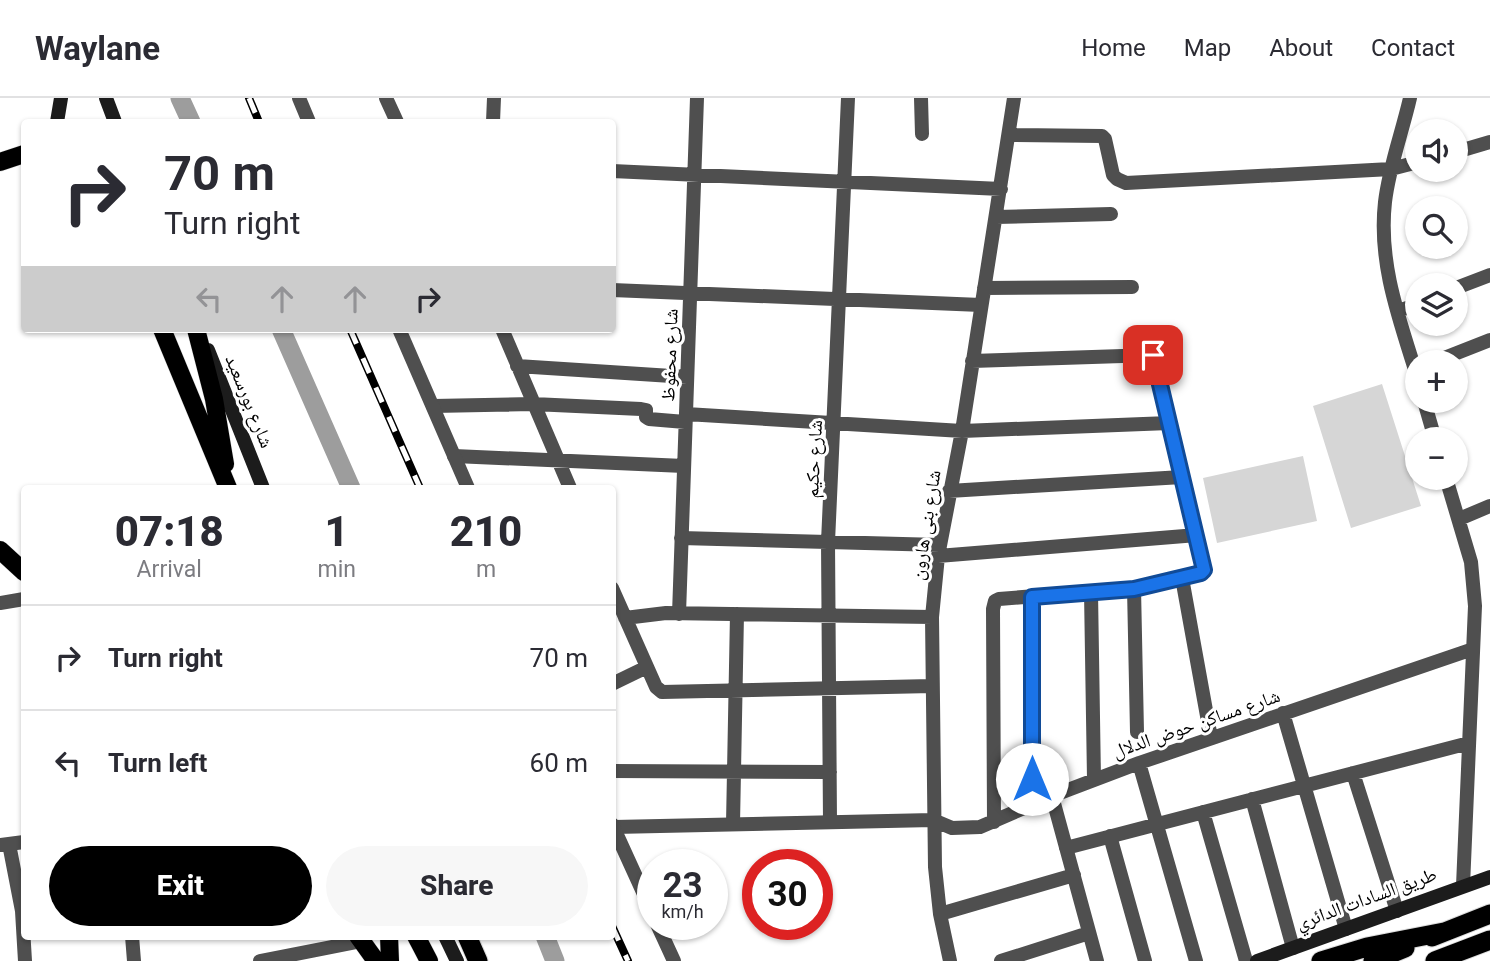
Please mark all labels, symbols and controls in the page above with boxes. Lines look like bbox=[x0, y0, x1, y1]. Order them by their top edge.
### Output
text: Waylane bbox=[35, 29, 160, 68]
text: Home bbox=[1081, 34, 1146, 62]
text: Map bbox=[1184, 34, 1231, 62]
text: About bbox=[1269, 34, 1333, 62]
text: Contact bbox=[1371, 34, 1455, 62]
map controls bbox=[1405, 119, 1468, 490]
button: sound bbox=[1405, 119, 1468, 182]
text: 70 m bbox=[164, 145, 275, 202]
icon: right bbox=[49, 147, 140, 238]
button: search bbox=[1405, 196, 1468, 259]
text: Turn right bbox=[164, 204, 300, 242]
button: layers bbox=[1405, 273, 1468, 336]
icon: left bbox=[190, 280, 228, 318]
icon: ahead bbox=[263, 280, 301, 318]
icon: ahead bbox=[336, 280, 374, 318]
icon: right bbox=[409, 280, 447, 318]
street label: شارع محفوظ bbox=[656, 308, 683, 402]
pin bbox=[1123, 325, 1183, 385]
icon: arrive bbox=[1134, 336, 1172, 374]
button: + bbox=[1405, 350, 1468, 413]
street label: شارع بورسعيد bbox=[220, 351, 279, 451]
street label: شارع حكيم bbox=[800, 419, 828, 499]
button: − bbox=[1405, 427, 1468, 490]
street label: شارع بنى هارون bbox=[905, 468, 946, 582]
text: 07:18 bbox=[115, 507, 224, 556]
text: 1 bbox=[325, 507, 349, 556]
text: 210 bbox=[450, 507, 522, 556]
text: Arrival bbox=[137, 556, 202, 583]
text: min bbox=[317, 556, 356, 583]
text: m bbox=[476, 556, 496, 583]
icon: right bbox=[49, 639, 87, 677]
text: Turn right bbox=[108, 643, 223, 673]
text: 70 m bbox=[530, 643, 588, 673]
street label: شارع مساكن حوض الدلال bbox=[1109, 684, 1283, 763]
position arrow bbox=[995, 742, 1069, 816]
icon: left bbox=[49, 744, 87, 782]
text: Turn left bbox=[108, 748, 207, 778]
text: 60 m bbox=[530, 748, 588, 778]
button: Exit bbox=[49, 846, 312, 926]
button: Share bbox=[326, 846, 588, 926]
speed limit sign: 30 bbox=[742, 849, 833, 940]
street label: طريق السادات الدائري bbox=[1293, 862, 1441, 938]
text: 23 bbox=[662, 865, 703, 906]
text: km/h bbox=[661, 901, 704, 922]

